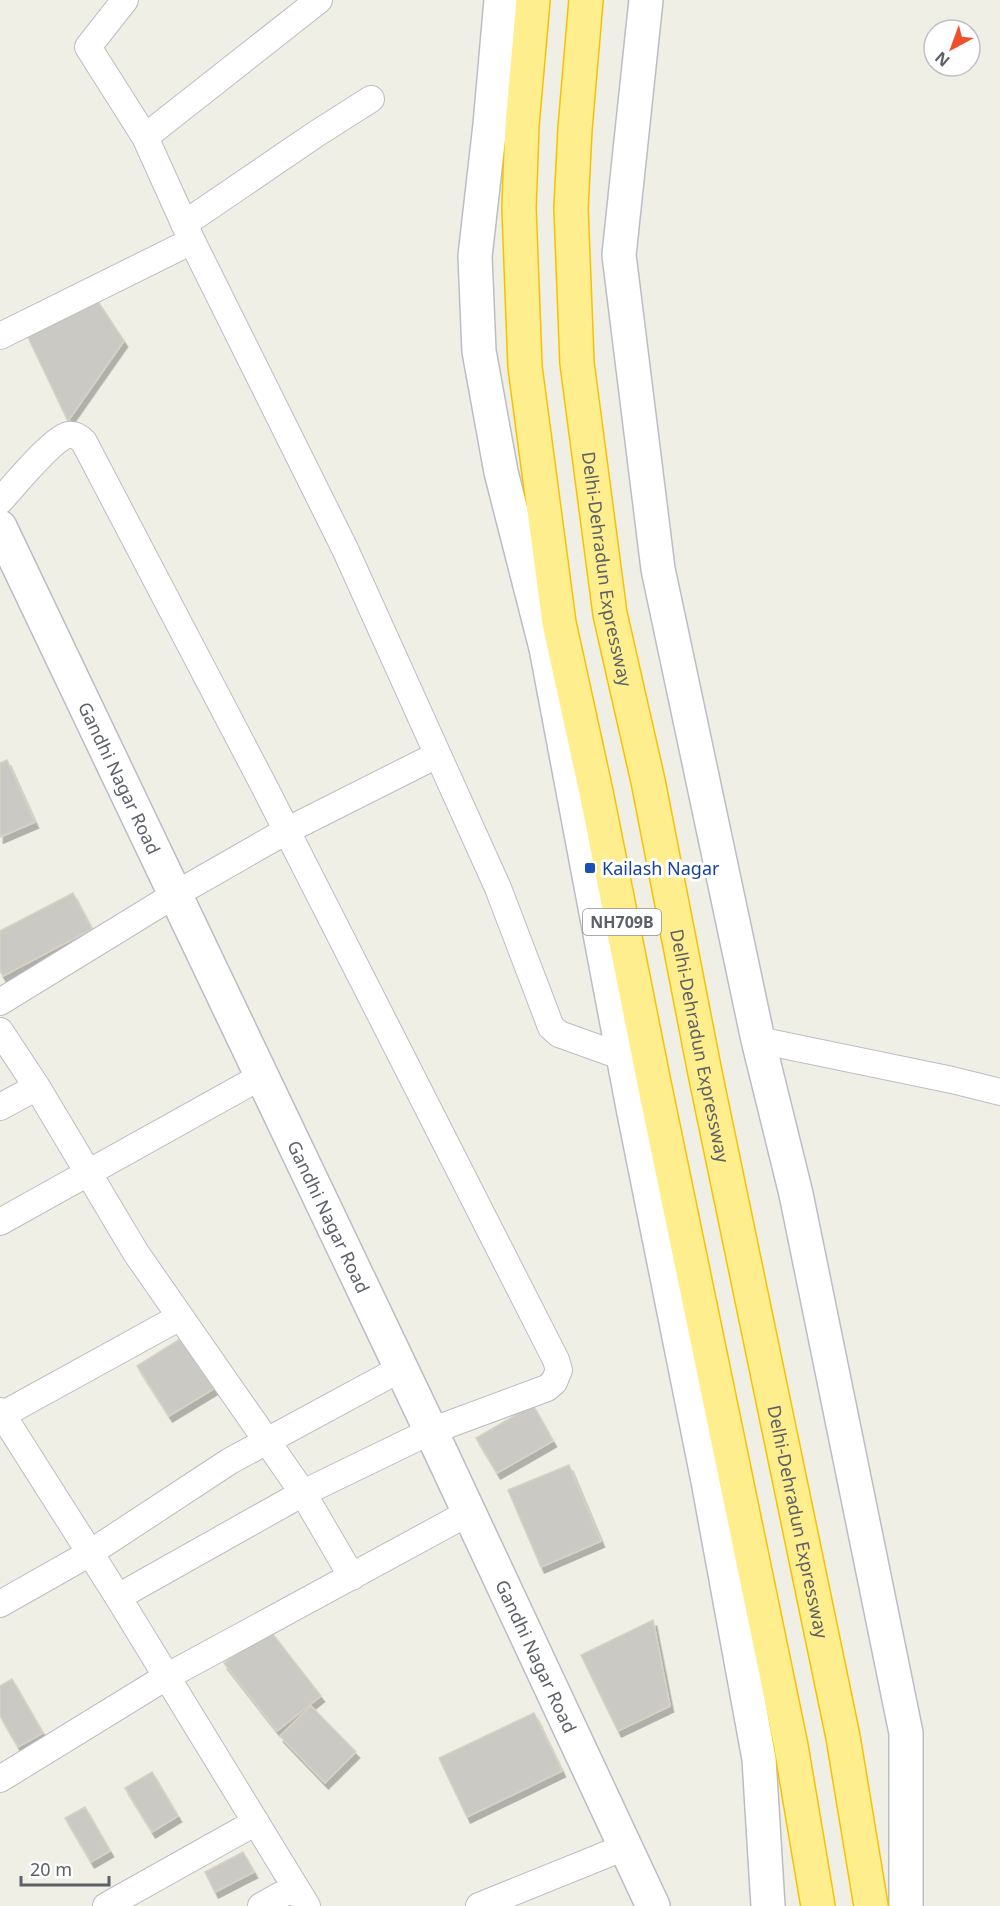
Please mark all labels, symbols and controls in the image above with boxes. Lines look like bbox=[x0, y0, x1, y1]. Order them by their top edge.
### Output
north arrow bbox=[922, 18, 982, 78]
text: N bbox=[930, 47, 954, 72]
street label: Delhi-Dehradun Expressway bbox=[577, 450, 638, 690]
street label: Gandhi Nagar Road bbox=[73, 698, 166, 858]
place label: Kailash Nagar bbox=[602, 856, 720, 880]
marker: Kailash Nagar bbox=[583, 861, 597, 875]
road number: NH709B bbox=[583, 909, 661, 935]
street label: Delhi-Dehradun Expressway bbox=[665, 927, 735, 1166]
street label: Gandhi Nagar Road bbox=[282, 1136, 375, 1297]
street label: Delhi-Dehradun Expressway bbox=[762, 1403, 834, 1641]
street label: Gandhi Nagar Road bbox=[490, 1576, 582, 1737]
scale bar bbox=[21, 1849, 110, 1887]
text: 20 m bbox=[30, 1857, 72, 1881]

